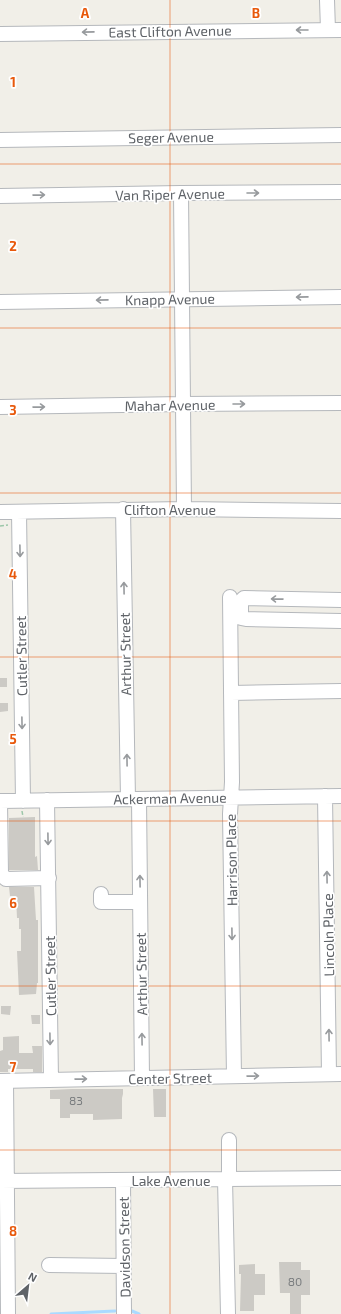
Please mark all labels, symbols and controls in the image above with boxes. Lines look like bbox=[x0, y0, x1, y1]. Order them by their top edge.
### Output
text: A bbox=[81, 5, 90, 21]
text: B bbox=[252, 5, 260, 21]
street label: East Clifton Avenue bbox=[108, 21, 232, 41]
one-way arrow bbox=[296, 26, 309, 34]
one-way arrow bbox=[82, 28, 95, 36]
text: 1 bbox=[10, 74, 16, 90]
street label: Seger Avenue bbox=[128, 128, 214, 146]
street label: Van Riper Avenue bbox=[115, 185, 225, 203]
one-way arrow bbox=[246, 189, 259, 197]
one-way arrow bbox=[32, 192, 45, 199]
text: 2 bbox=[9, 238, 17, 254]
street label: Knapp Avenue bbox=[125, 290, 215, 308]
one-way arrow bbox=[296, 293, 309, 301]
one-way arrow bbox=[96, 296, 109, 304]
street label: Mahar Avenue bbox=[124, 396, 216, 414]
one-way arrow bbox=[232, 400, 245, 408]
text: 3 bbox=[9, 402, 17, 418]
one-way arrow bbox=[32, 403, 45, 411]
street label: Clifton Avenue bbox=[124, 501, 216, 518]
one-way arrow bbox=[16, 544, 24, 557]
text: 4 bbox=[9, 566, 17, 582]
one-way arrow bbox=[120, 582, 128, 595]
one-way arrow bbox=[271, 595, 284, 603]
street label: Arthur Street bbox=[116, 612, 134, 696]
street label: Cutler Street bbox=[12, 616, 30, 696]
one-way arrow bbox=[18, 716, 26, 729]
text: 5 bbox=[9, 731, 17, 747]
one-way arrow bbox=[123, 754, 131, 767]
street label: Ackerman Avenue bbox=[113, 789, 227, 807]
street label: Harrison Place bbox=[222, 814, 240, 906]
one-way arrow bbox=[44, 832, 52, 845]
one-way arrow bbox=[323, 871, 331, 884]
one-way arrow bbox=[136, 875, 144, 888]
street label: Lincoln Place bbox=[319, 893, 337, 977]
text: 6 bbox=[9, 895, 17, 911]
one-way arrow bbox=[229, 927, 236, 940]
street label: Arthur Street bbox=[132, 932, 150, 1016]
street label: Cutler Street bbox=[41, 936, 59, 1016]
one-way arrow bbox=[325, 1029, 333, 1042]
one-way arrow bbox=[46, 1032, 54, 1045]
one-way arrow bbox=[138, 1033, 146, 1046]
text: 7 bbox=[10, 1059, 17, 1075]
street label: Center Street bbox=[128, 1069, 212, 1087]
one-way arrow bbox=[246, 1072, 259, 1080]
one-way arrow bbox=[74, 1075, 87, 1083]
house number: 83 bbox=[69, 1093, 83, 1107]
street label: Lake Avenue bbox=[131, 1172, 211, 1189]
street label: Davidson Street bbox=[115, 1196, 133, 1298]
text: 8 bbox=[9, 1223, 17, 1239]
north arrow bbox=[8, 1266, 48, 1306]
text: N bbox=[26, 1269, 40, 1284]
house number: 80 bbox=[288, 1274, 302, 1288]

